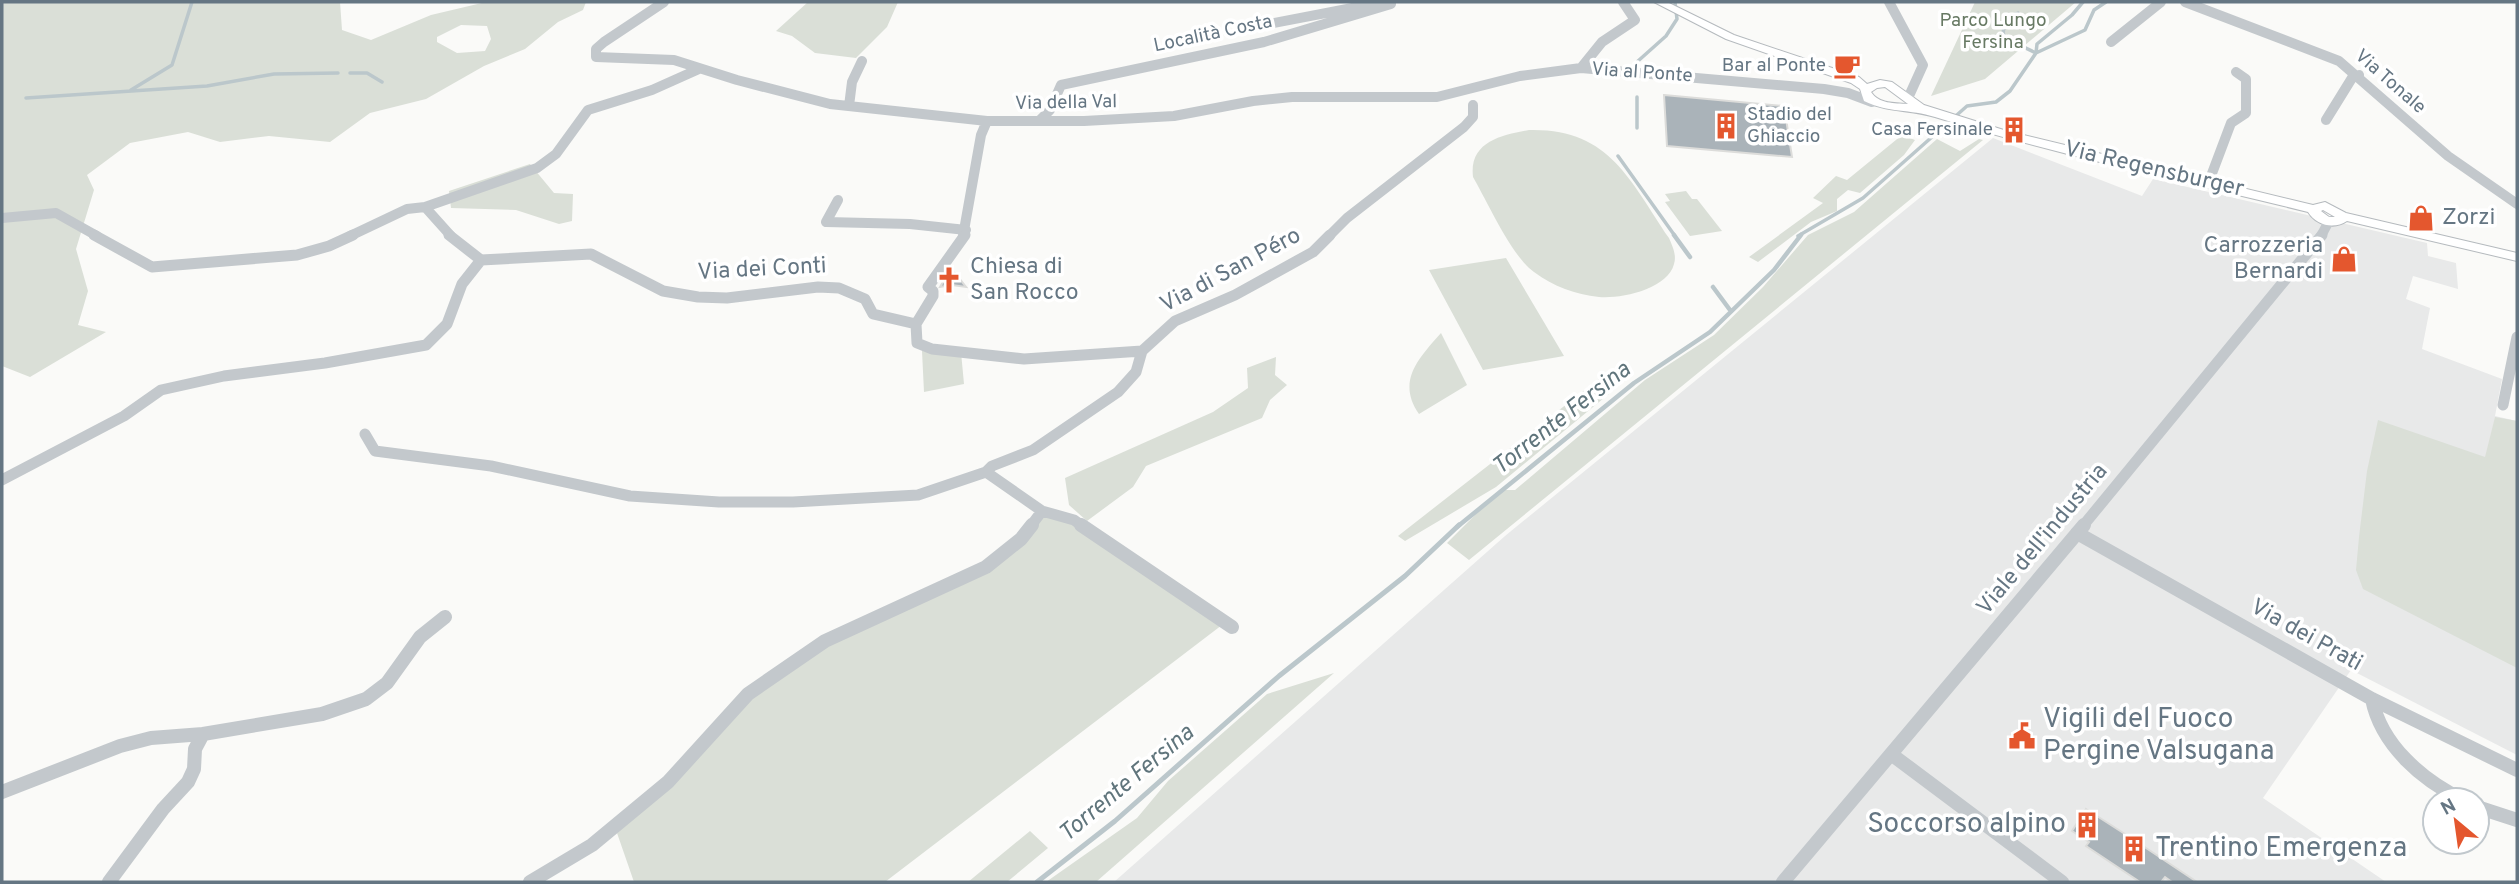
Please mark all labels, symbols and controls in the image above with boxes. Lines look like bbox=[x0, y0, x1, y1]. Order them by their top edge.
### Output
park label: Parco Lungo Fersina bbox=[1939, 9, 2047, 55]
street label: Località Costa bbox=[1152, 10, 1274, 58]
street label: Via Tonale bbox=[2349, 44, 2431, 120]
cafe icon: Bar al Ponte bbox=[1832, 51, 1862, 81]
place label: Bar al Ponte bbox=[1722, 54, 1826, 78]
street label: Via al Ponte bbox=[1591, 57, 1693, 89]
street label: Via della Val bbox=[1015, 90, 1117, 116]
place label: Stadio del Ghiaccio bbox=[1747, 103, 1832, 149]
building icon: Stadio del Ghiaccio bbox=[1711, 111, 1741, 141]
building icon: Casa Fersinale bbox=[1999, 115, 2029, 145]
place label: Casa Fersinale bbox=[1871, 118, 1993, 142]
street label: Via Regensburger bbox=[2061, 135, 2247, 205]
shop icon: Zorzi bbox=[2406, 203, 2436, 233]
place label: Zorzi bbox=[2442, 204, 2495, 233]
street label: Via di San Péro bbox=[1156, 222, 1306, 320]
place label: Carrozzeria Bernardi bbox=[2204, 232, 2323, 287]
shop icon: Carrozzeria Bernardi bbox=[2329, 244, 2359, 274]
street label: Via dei Conti bbox=[697, 252, 827, 288]
place label: Chiesa di San Rocco bbox=[970, 253, 1079, 308]
church icon: Chiesa di San Rocco bbox=[934, 265, 964, 295]
water label: Torrente Fersina bbox=[1487, 355, 1638, 482]
street label: Viale dell'industria bbox=[1971, 458, 2115, 622]
street label: Via dei Prati bbox=[2245, 593, 2367, 679]
place label: Vigili del Fuoco Pergine Valsugana bbox=[2043, 702, 2274, 770]
water label: Torrente Fersina bbox=[1053, 718, 1201, 849]
public building icon: Vigili del Fuoco Pergine Valsugana bbox=[2007, 721, 2037, 751]
north arrow bbox=[2421, 786, 2491, 856]
text: N bbox=[2437, 794, 2461, 822]
place label: Soccorso alpino bbox=[1867, 807, 2066, 843]
building icon: Soccorso alpino bbox=[2072, 810, 2102, 840]
place label: Trentino Emergenza bbox=[2155, 831, 2407, 867]
building icon: Trentino Emergenza bbox=[2119, 834, 2149, 864]

